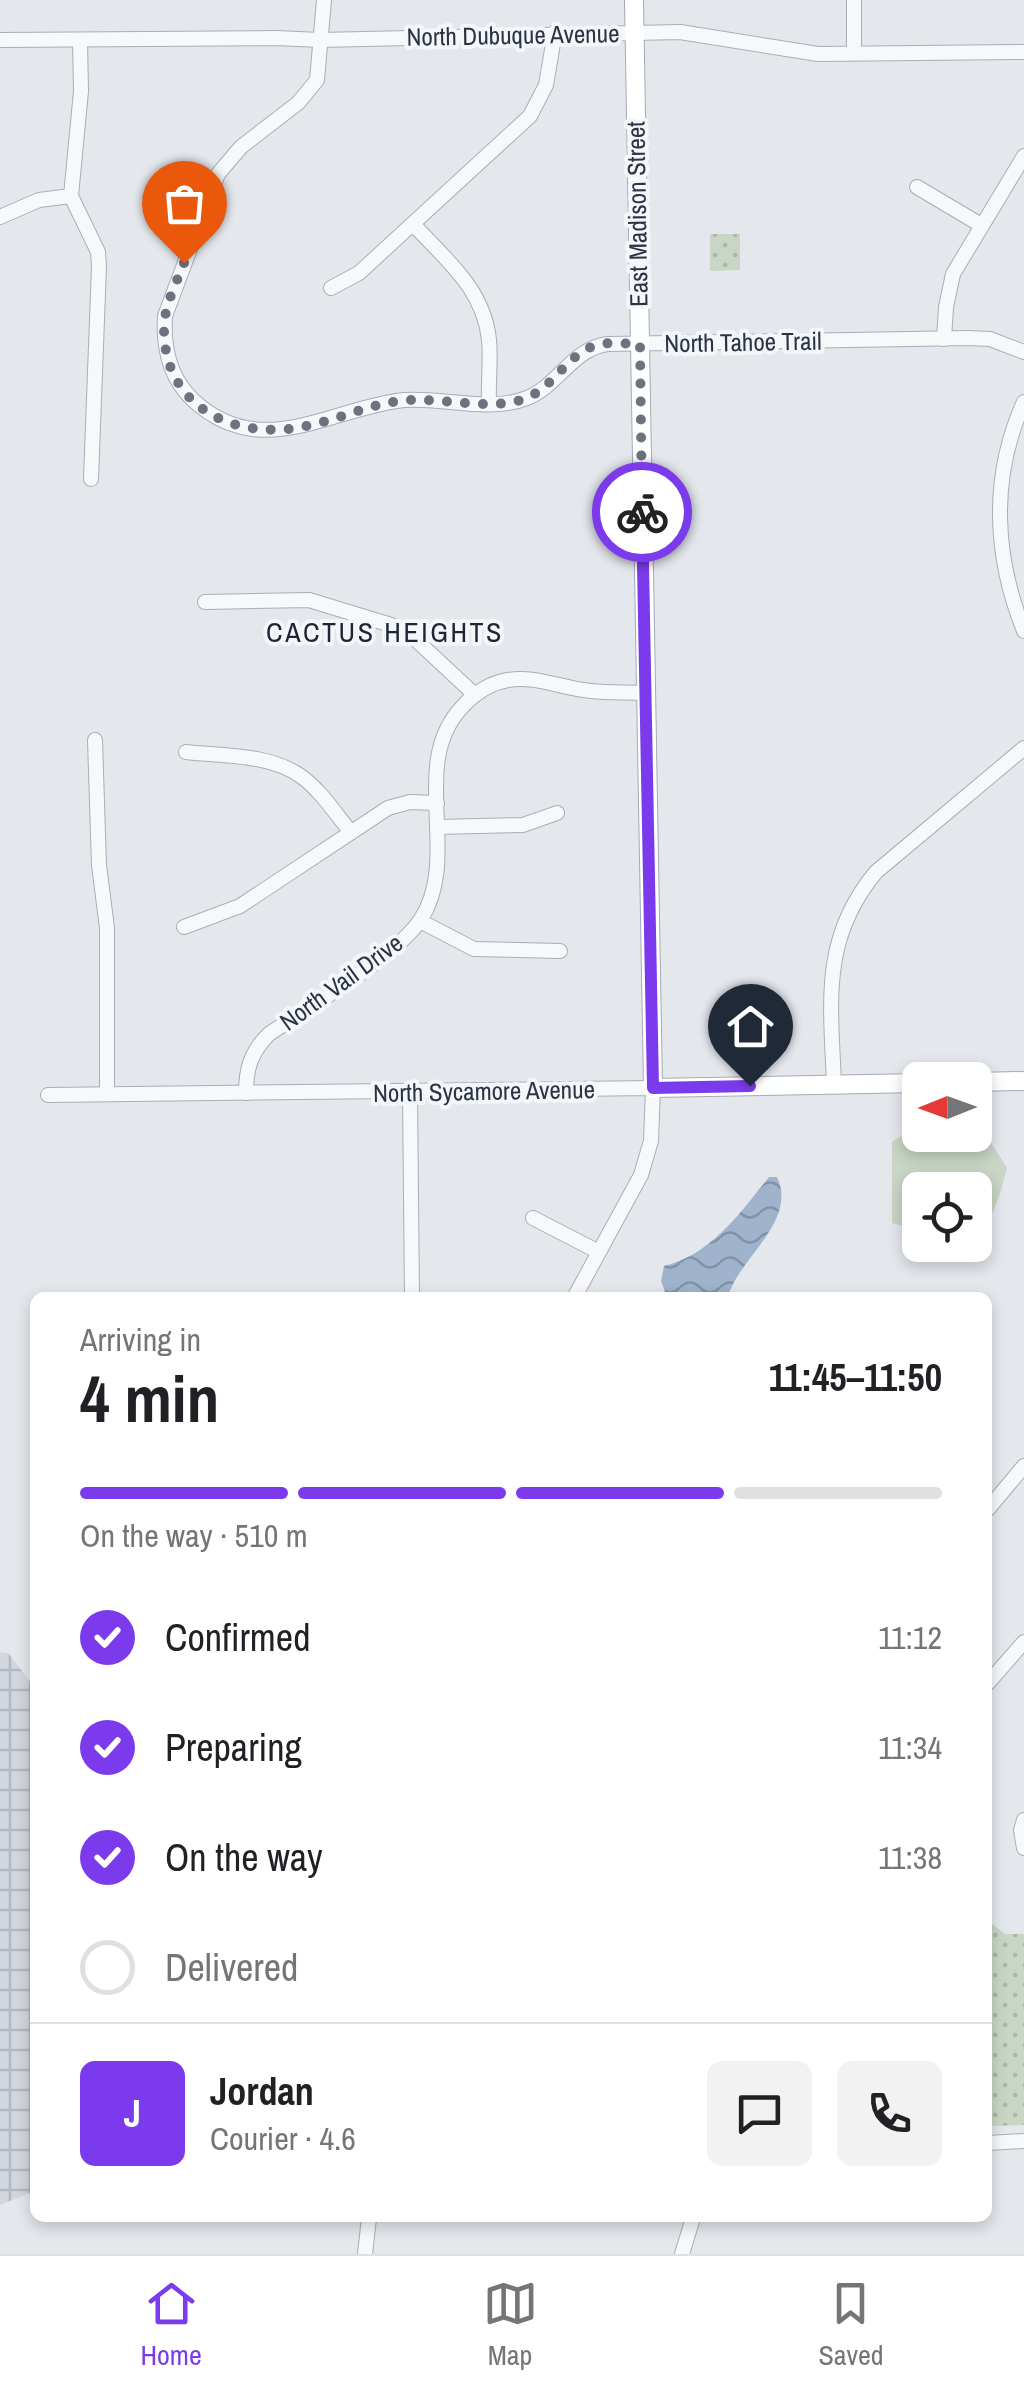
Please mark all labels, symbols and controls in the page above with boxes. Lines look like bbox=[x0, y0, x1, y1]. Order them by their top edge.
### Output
street label: North Dubuque Avenue bbox=[406, 16, 620, 54]
street label: East Madison Street bbox=[618, 121, 656, 307]
pin bbox=[142, 161, 227, 264]
icon: bag bbox=[157, 176, 212, 231]
street label: North Tahoe Trail bbox=[664, 324, 822, 360]
courier bbox=[592, 462, 692, 562]
icon: bike bbox=[615, 485, 670, 540]
district label: CACTUS HEIGHTS bbox=[266, 613, 504, 651]
street label: North Vail Drive bbox=[273, 926, 409, 1038]
pin bbox=[708, 984, 793, 1087]
icon: home bbox=[723, 999, 778, 1054]
north arrow bbox=[902, 1062, 992, 1152]
map controls bbox=[902, 1062, 992, 1262]
street label: North Sycamore Avenue bbox=[373, 1072, 595, 1110]
button: locate bbox=[902, 1172, 992, 1262]
text: Arriving in bbox=[80, 1318, 201, 1361]
text: 11:45–11:50 bbox=[769, 1352, 942, 1403]
text: 4 min bbox=[80, 1355, 219, 1442]
text: On the way · 510 m bbox=[80, 1514, 308, 1557]
icon: check bbox=[80, 1610, 135, 1665]
text: Confirmed bbox=[165, 1612, 310, 1663]
text: 11:12 bbox=[878, 1616, 942, 1659]
icon: check bbox=[80, 1720, 135, 1775]
text: Preparing bbox=[165, 1722, 302, 1773]
text: 11:34 bbox=[878, 1726, 942, 1769]
icon: check bbox=[80, 1830, 135, 1885]
text: On the way bbox=[165, 1832, 323, 1883]
text: 11:38 bbox=[878, 1836, 942, 1879]
text: Delivered bbox=[165, 1942, 298, 1993]
button: chat bbox=[707, 2061, 812, 2166]
button: phone bbox=[837, 2061, 942, 2166]
text: Jordan bbox=[210, 2066, 314, 2117]
text: J bbox=[124, 2088, 141, 2139]
text: Courier · 4.6 bbox=[210, 2117, 356, 2160]
tab: Home bbox=[140, 2276, 202, 2374]
tab: Map bbox=[483, 2276, 538, 2374]
tab: Saved bbox=[818, 2276, 884, 2374]

